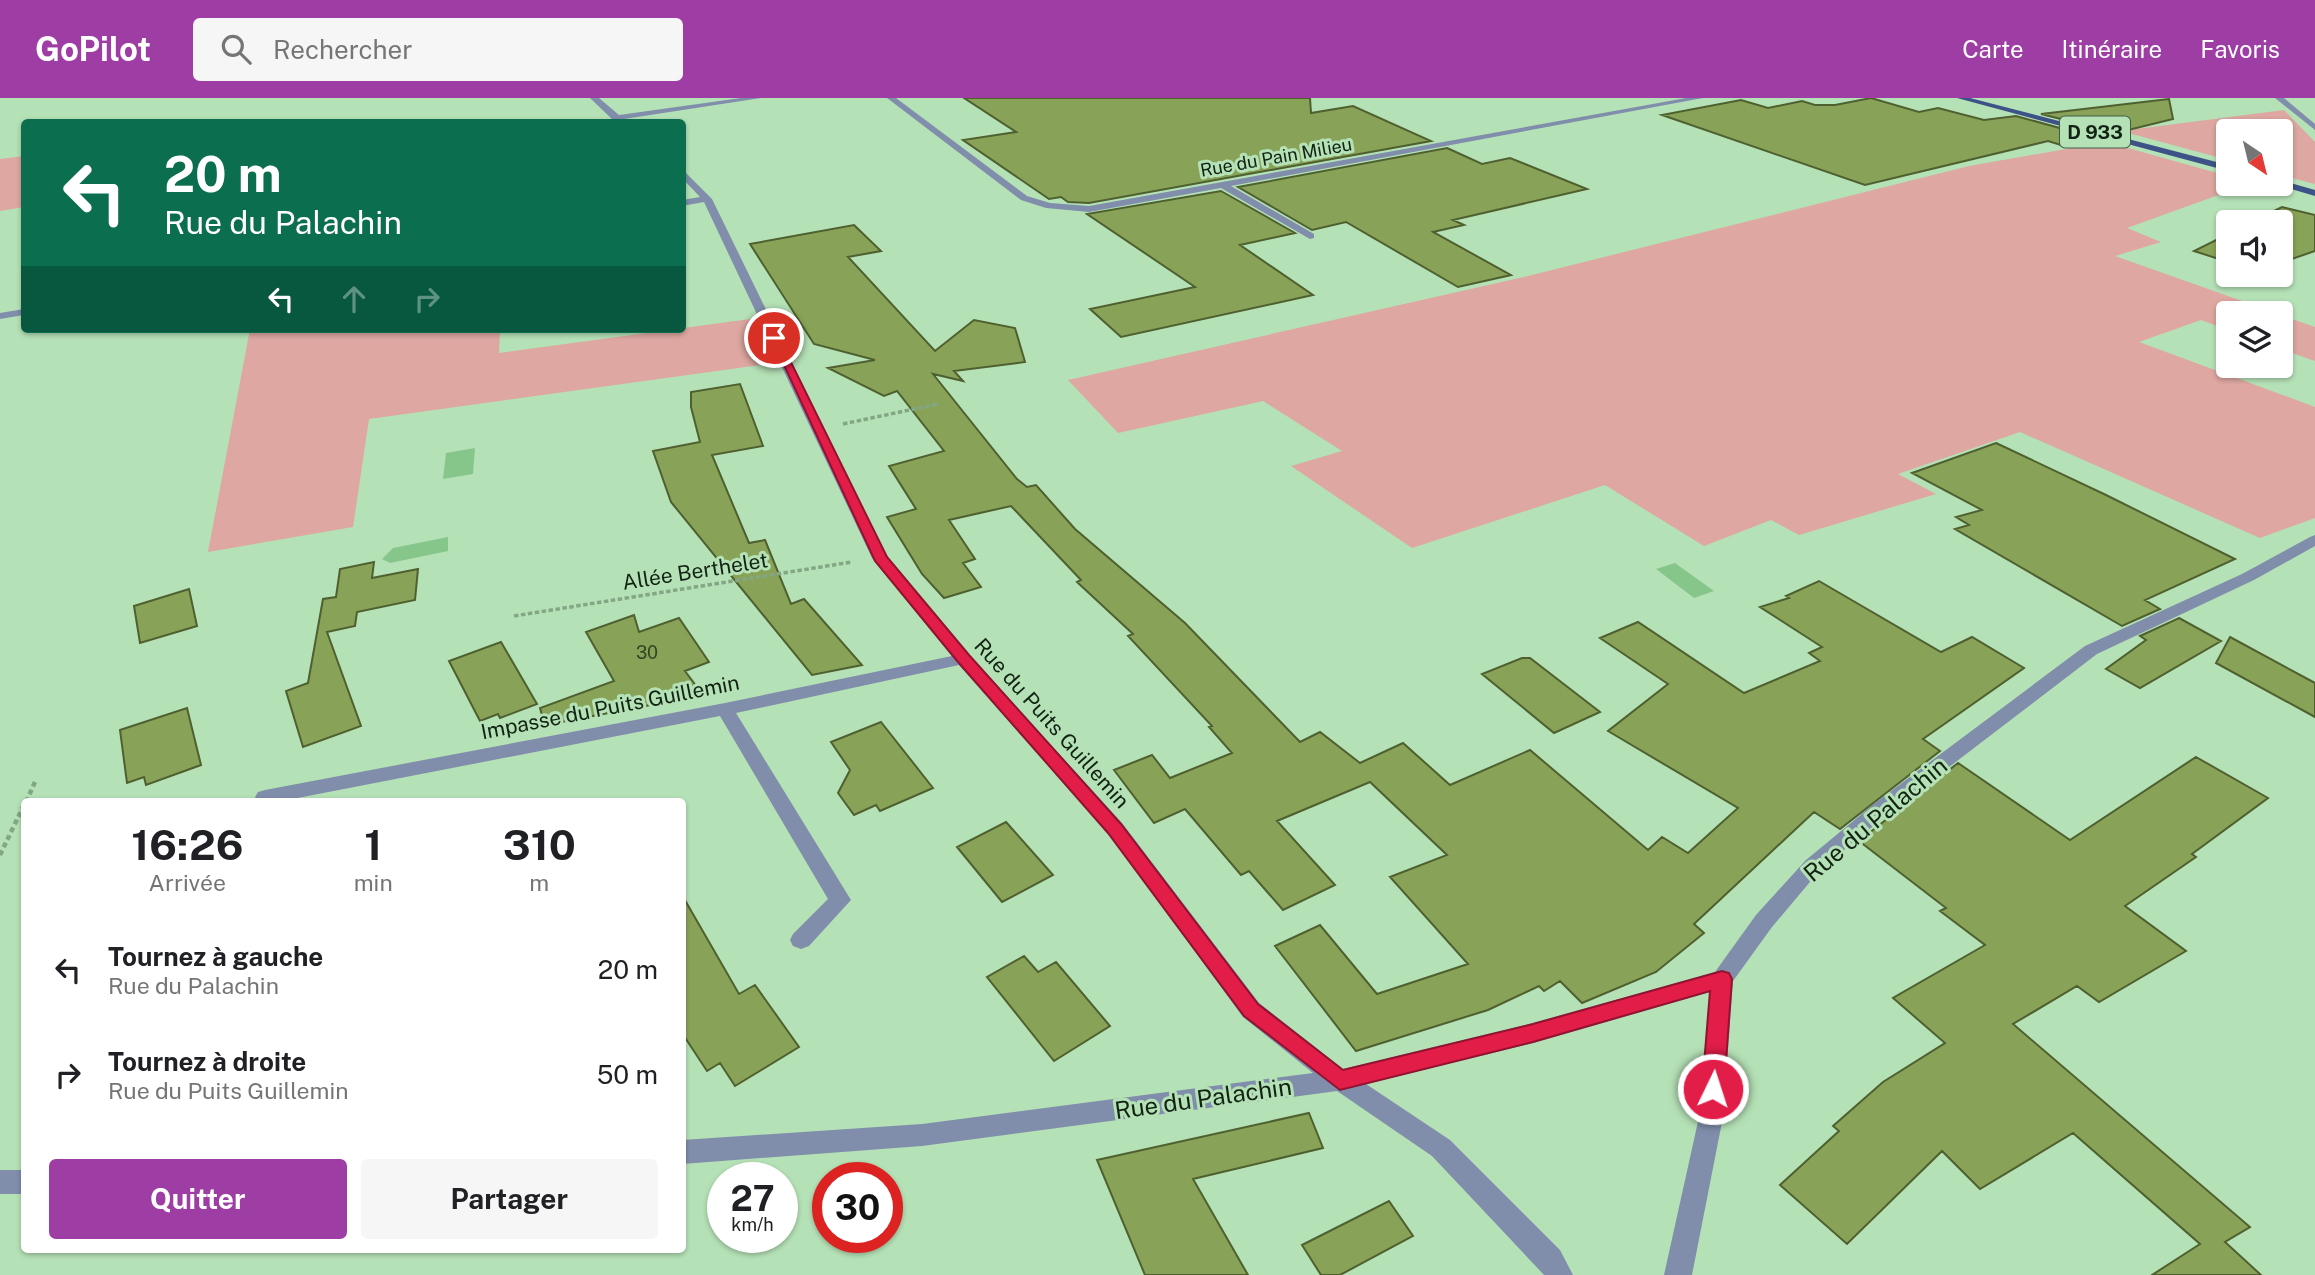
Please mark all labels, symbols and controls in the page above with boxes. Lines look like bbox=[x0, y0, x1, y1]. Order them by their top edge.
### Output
search box bbox=[193, 18, 683, 81]
text: GoPilot bbox=[35, 30, 151, 68]
icon: search bbox=[217, 30, 255, 68]
text: Rechercher bbox=[273, 34, 412, 65]
text: Carte bbox=[1962, 35, 2024, 63]
text: Itinéraire bbox=[2062, 35, 2162, 63]
text: Favoris bbox=[2200, 35, 2280, 63]
road number: D 933 bbox=[2060, 116, 2130, 148]
north arrow bbox=[2216, 119, 2292, 196]
map controls bbox=[2216, 119, 2293, 378]
street label: Rue du Pain Milieu bbox=[1198, 133, 1354, 181]
text: 20 m bbox=[164, 145, 282, 203]
icon: left bbox=[49, 147, 140, 238]
text: Rue du Palachin bbox=[164, 204, 402, 241]
button: sound bbox=[2216, 210, 2293, 287]
icon: left bbox=[262, 280, 300, 318]
icon: ahead bbox=[335, 280, 373, 318]
icon: right bbox=[408, 280, 446, 318]
button: layers bbox=[2216, 301, 2293, 378]
pin bbox=[744, 308, 804, 368]
icon: arrive bbox=[755, 319, 793, 357]
street label: Allée Berthelet bbox=[620, 547, 770, 595]
street label: Rue du Puits Guillemin bbox=[969, 633, 1135, 813]
house number: 30 bbox=[636, 642, 658, 663]
street label: Impasse du Puits Guillemin bbox=[479, 670, 741, 744]
street label: Rue du Palachin bbox=[1798, 751, 1952, 887]
text: 16:26 bbox=[131, 820, 243, 869]
text: 1 bbox=[364, 820, 382, 869]
text: 310 bbox=[503, 820, 576, 869]
text: Arrivée bbox=[149, 869, 226, 896]
text: min bbox=[354, 869, 393, 896]
text: m bbox=[529, 869, 549, 896]
text: Tournez à gauche bbox=[108, 941, 323, 972]
icon: left bbox=[49, 951, 87, 989]
text: 20 m bbox=[598, 954, 658, 985]
text: Rue du Palachin bbox=[108, 972, 279, 999]
text: Tournez à droite bbox=[108, 1046, 306, 1077]
position arrow bbox=[1676, 1052, 1750, 1126]
icon: right bbox=[49, 1056, 87, 1094]
text: 50 m bbox=[597, 1059, 658, 1090]
street label: Rue du Palachin bbox=[1113, 1072, 1293, 1124]
text: Rue du Puits Guillemin bbox=[108, 1077, 349, 1104]
button: Quitter bbox=[49, 1159, 347, 1239]
button: Partager bbox=[361, 1159, 658, 1239]
speed limit sign: 30 bbox=[812, 1162, 903, 1253]
text: 27 bbox=[730, 1178, 775, 1219]
text: km/h bbox=[731, 1214, 774, 1235]

